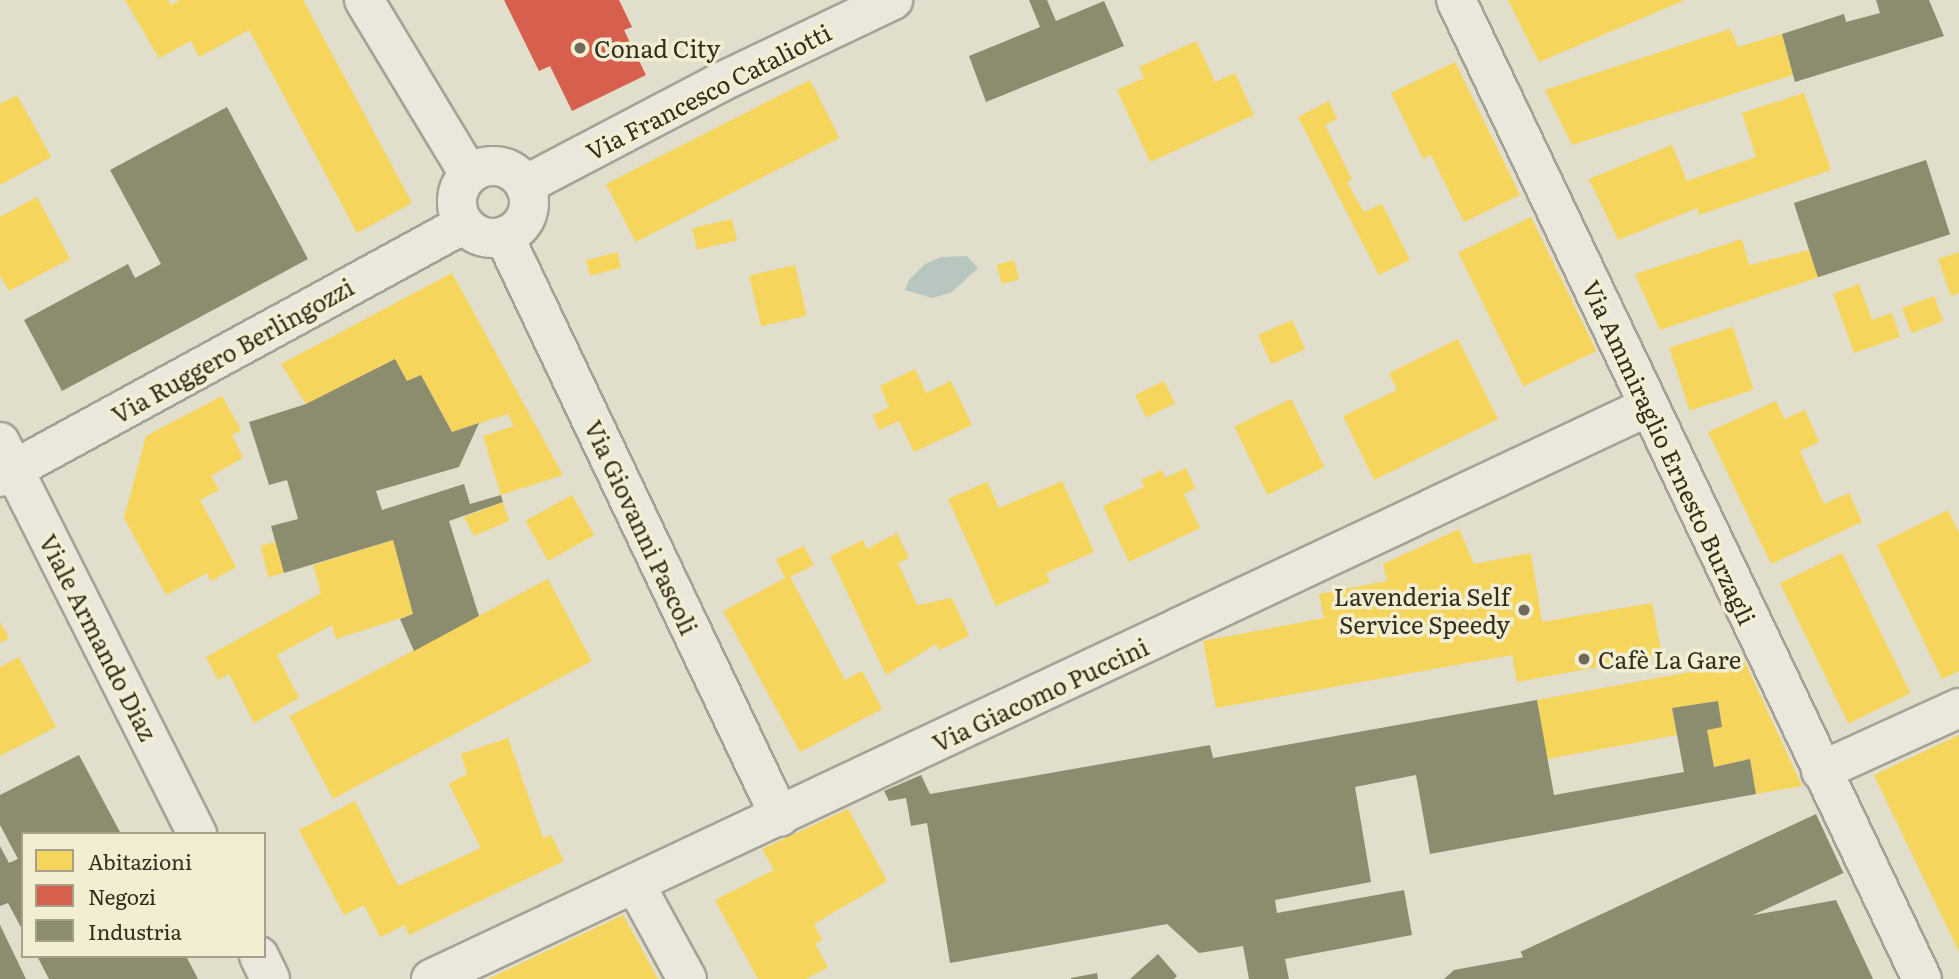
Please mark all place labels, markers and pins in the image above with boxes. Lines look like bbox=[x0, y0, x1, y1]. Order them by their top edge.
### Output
place label: Conad City bbox=[594, 34, 720, 62]
marker: Conad City bbox=[572, 40, 588, 56]
place label: Lavenderia Self Service Speedy bbox=[1334, 582, 1510, 638]
marker: Lavenderia Self Service Speedy bbox=[1516, 602, 1532, 618]
place label: Cafè La Gare bbox=[1598, 645, 1741, 673]
marker: Cafè La Gare bbox=[1576, 651, 1592, 667]

